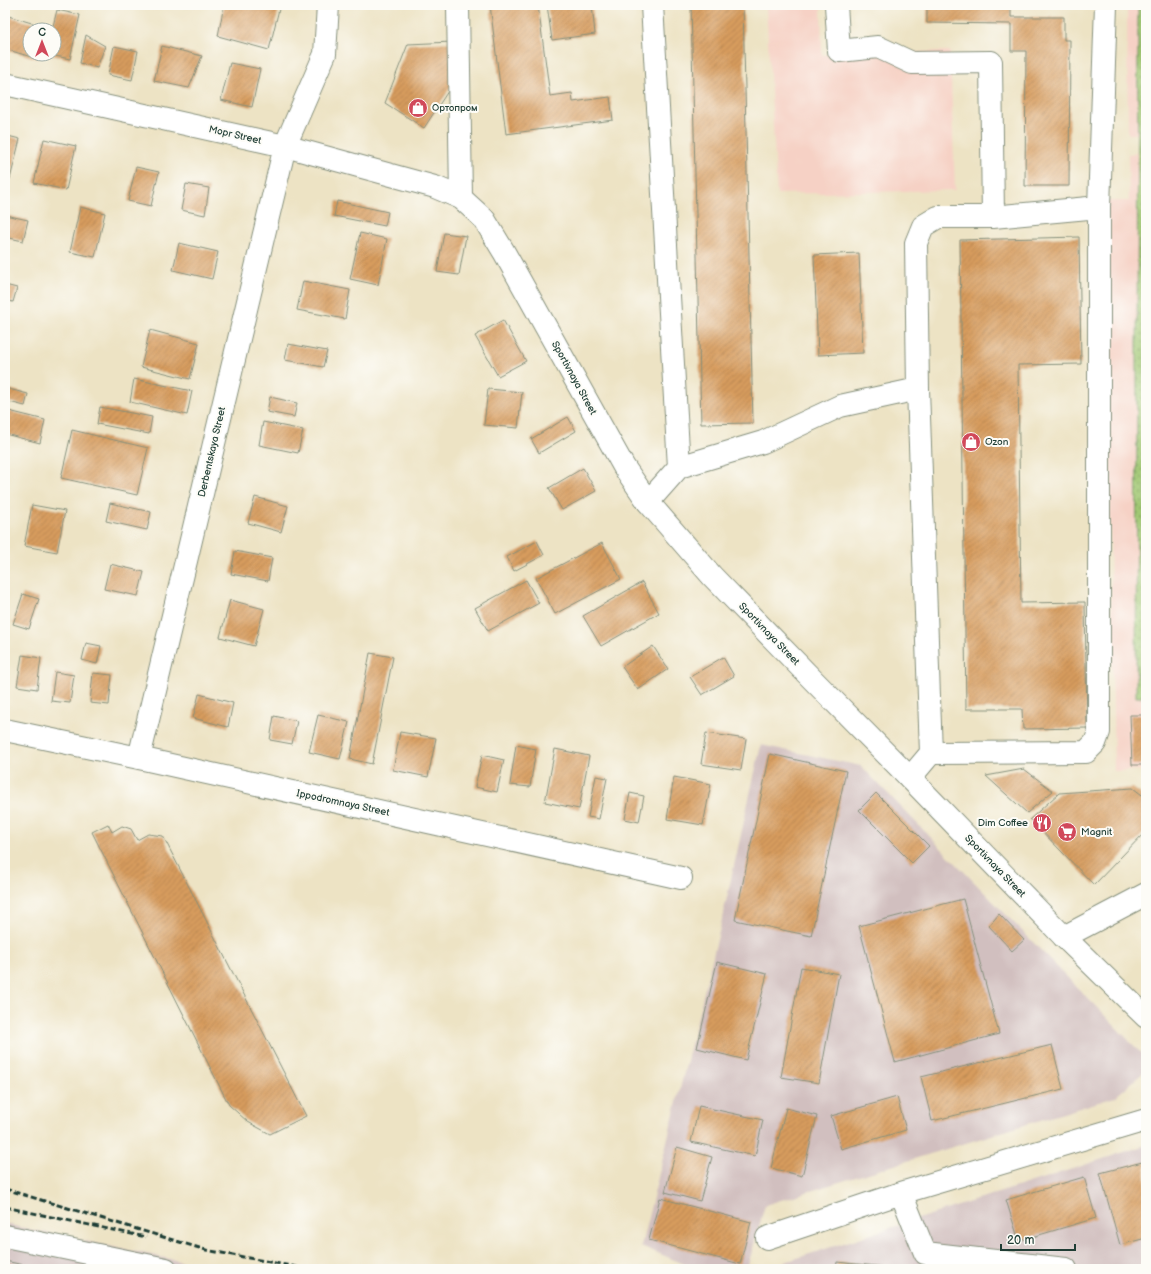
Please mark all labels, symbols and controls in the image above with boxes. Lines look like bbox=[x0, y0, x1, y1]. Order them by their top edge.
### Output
north arrow bbox=[22, 22, 62, 62]
text: С bbox=[38, 26, 46, 39]
shop icon: Ортопром bbox=[407, 97, 429, 119]
place label: Ортопром bbox=[432, 102, 478, 114]
street label: Mopr Street bbox=[207, 123, 263, 147]
street label: Sportivnaya Street bbox=[549, 339, 599, 417]
street label: Derbentskaya Street bbox=[196, 406, 228, 498]
shop icon: Ozon bbox=[960, 431, 982, 453]
place label: Ozon bbox=[985, 436, 1009, 448]
street label: Sportivnaya Street bbox=[736, 600, 802, 668]
street label: Ippodromnaya Street bbox=[295, 787, 391, 819]
restaurant icon: Dim Coffee bbox=[1031, 812, 1053, 834]
place label: Dim Coffee bbox=[978, 817, 1028, 829]
supermarket icon: Magnit bbox=[1056, 821, 1078, 843]
place label: Magnit bbox=[1081, 826, 1112, 838]
street label: Sportivnaya Street bbox=[962, 832, 1028, 900]
scale bar bbox=[1001, 1226, 1075, 1252]
text: 20 m bbox=[1007, 1233, 1034, 1248]

